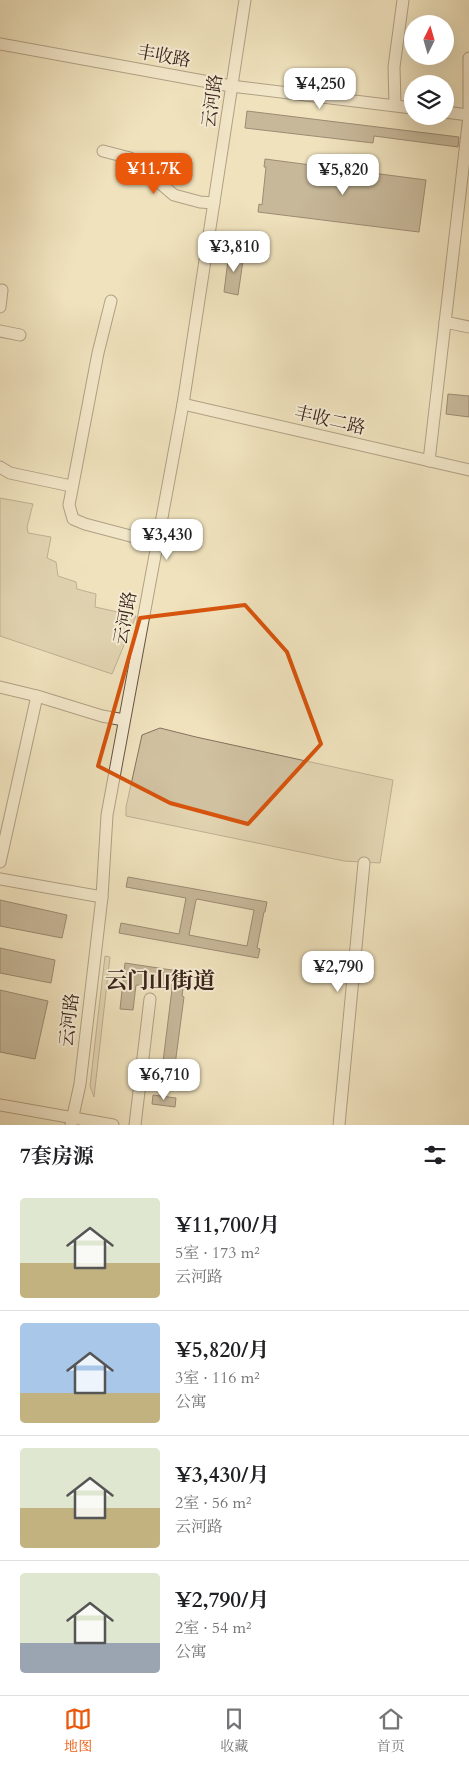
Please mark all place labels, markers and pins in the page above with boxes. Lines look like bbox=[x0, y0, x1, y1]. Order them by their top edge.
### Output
pin: ¥4,250 bbox=[279, 68, 361, 110]
pin: ¥11.7K bbox=[113, 152, 195, 195]
pin: ¥5,820 bbox=[302, 154, 384, 196]
pin: ¥3,810 bbox=[193, 230, 275, 273]
pin: ¥3,430 bbox=[126, 518, 208, 561]
pin: ¥2,790 bbox=[297, 950, 379, 993]
pin: ¥6,710 bbox=[123, 1058, 205, 1101]

